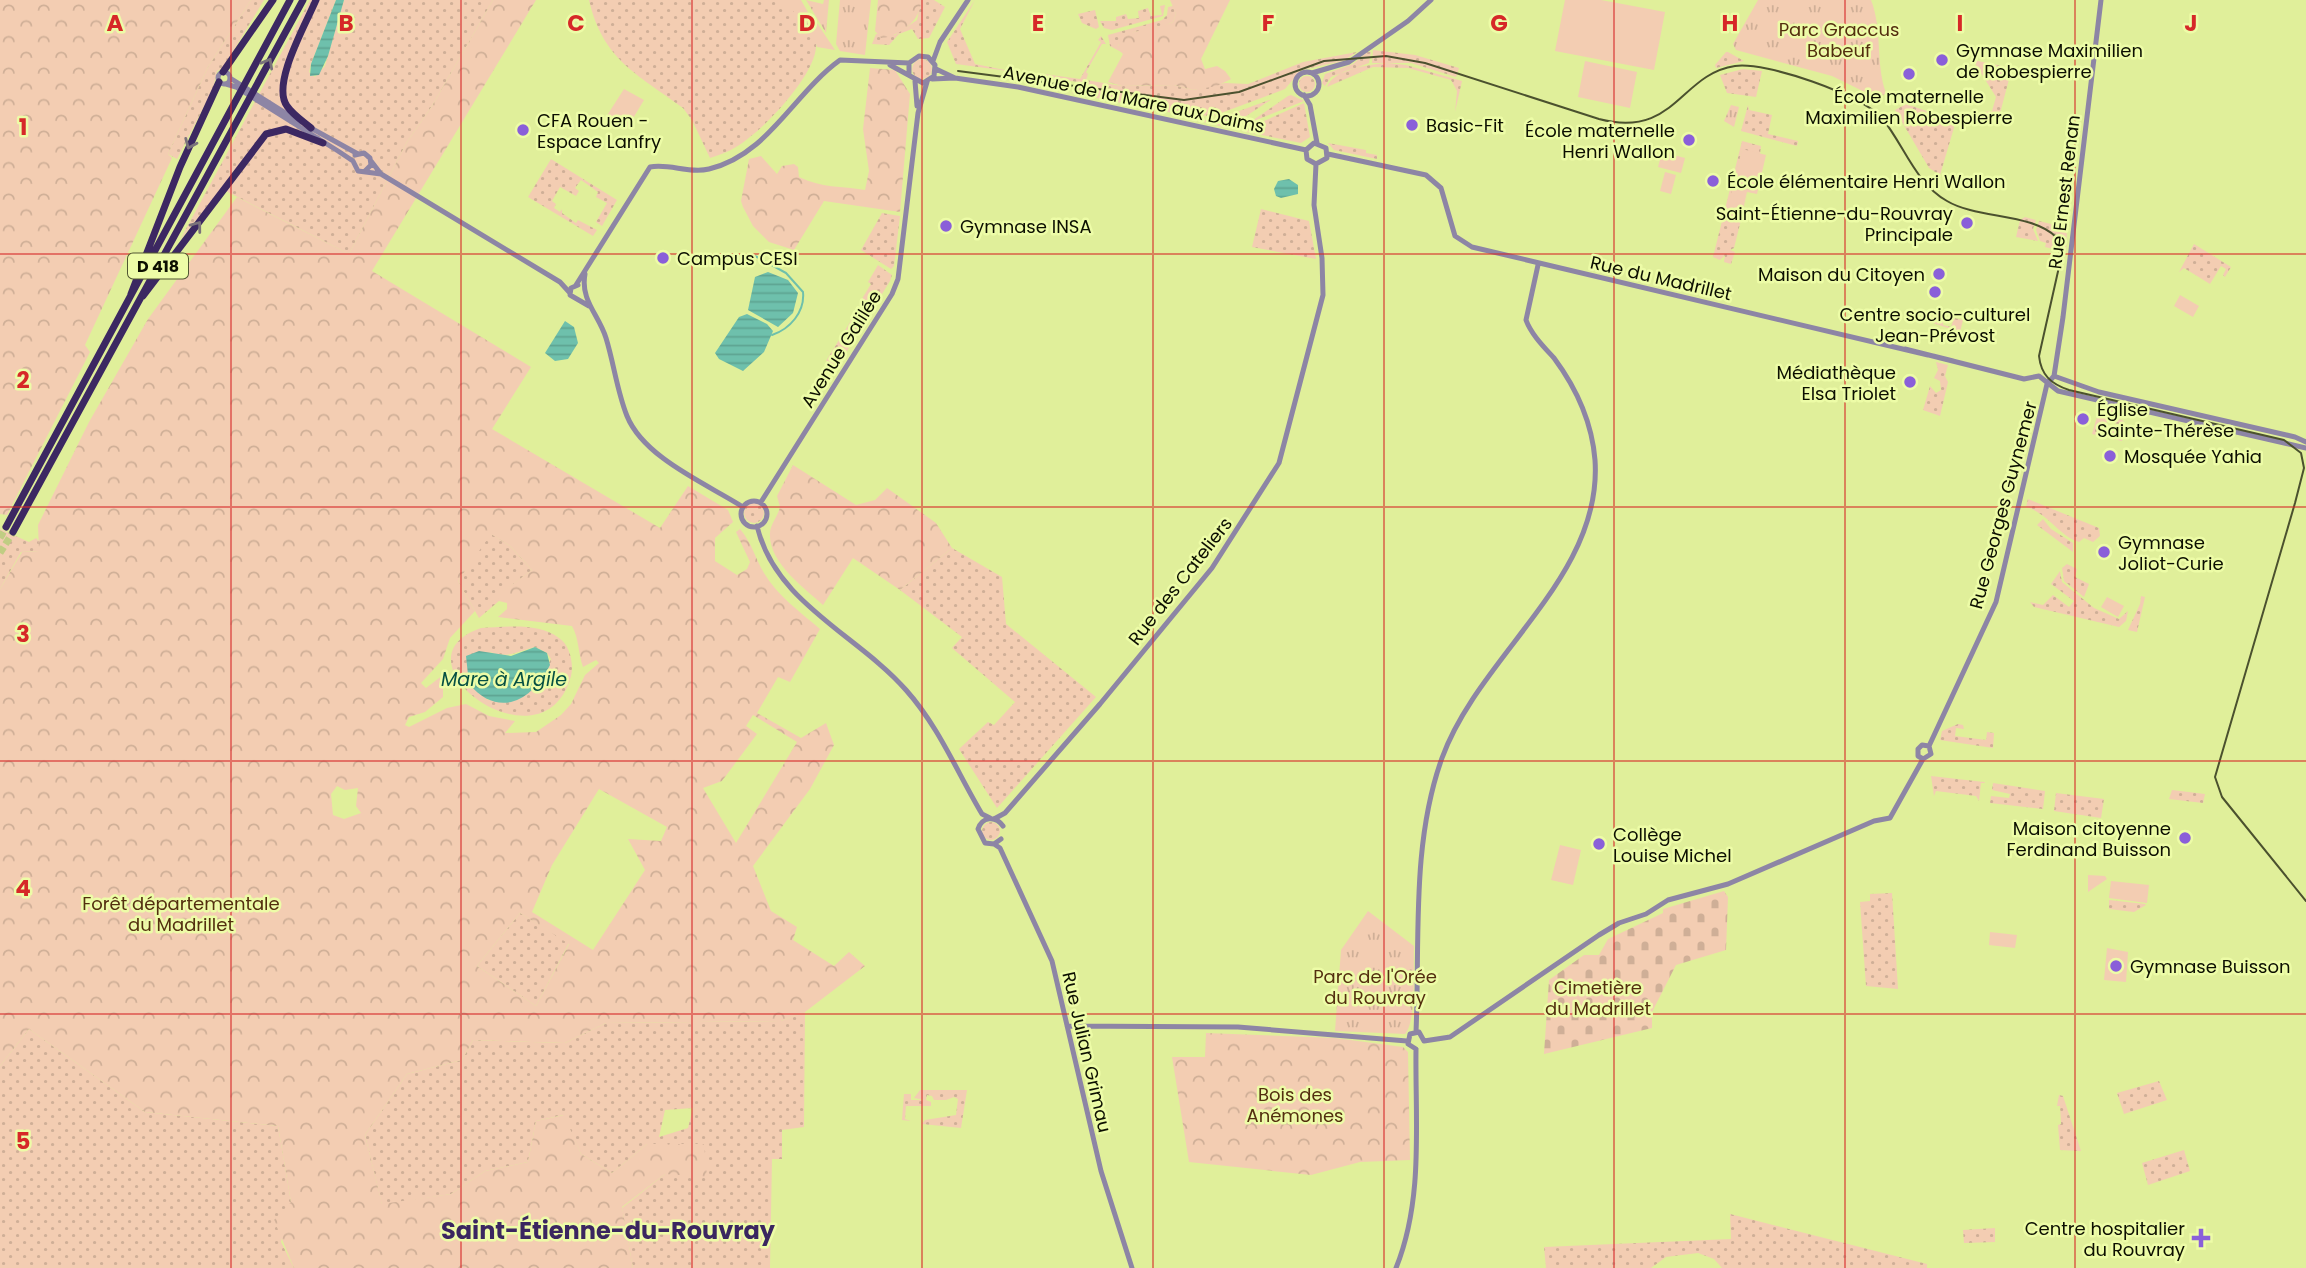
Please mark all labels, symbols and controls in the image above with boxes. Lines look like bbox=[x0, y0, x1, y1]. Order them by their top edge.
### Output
text: A bbox=[107, 7, 124, 39]
text: B bbox=[338, 7, 354, 39]
text: C bbox=[567, 7, 585, 39]
text: D bbox=[799, 7, 815, 39]
text: E bbox=[1032, 7, 1044, 39]
text: F bbox=[1262, 7, 1274, 39]
text: G bbox=[1490, 7, 1508, 39]
text: H bbox=[1722, 7, 1738, 39]
text: I bbox=[1957, 7, 1963, 39]
text: J bbox=[2184, 7, 2198, 39]
park label: Parc Graccus Babeuf bbox=[1779, 17, 1899, 63]
place label: Gymnase Maximilien de Robespierre bbox=[1956, 38, 2143, 84]
marker: Gymnase Maximilien de Robespierre bbox=[1934, 52, 1950, 68]
one-way arrow bbox=[260, 57, 273, 70]
street label: Avenue de la Mare aux Daims bbox=[1001, 59, 1267, 139]
marker: École maternelle Maximilien Robespierre bbox=[1901, 66, 1917, 82]
place label: École maternelle Maximilien Robespierre bbox=[1805, 84, 2013, 130]
place label: CFA Rouen - Espace Lanfry bbox=[537, 108, 661, 154]
text: 1 bbox=[19, 111, 27, 143]
place label: Basic-Fit bbox=[1426, 113, 1504, 138]
street label: Rue Ernest Renan bbox=[2042, 113, 2086, 271]
marker: Basic-Fit bbox=[1404, 117, 1420, 133]
place label: École maternelle Henri Wallon bbox=[1525, 118, 1675, 164]
marker: CFA Rouen - Espace Lanfry bbox=[515, 122, 531, 138]
marker: École maternelle Henri Wallon bbox=[1681, 132, 1697, 148]
one-way arrow bbox=[184, 137, 198, 149]
place label: École élémentaire Henri Wallon bbox=[1727, 169, 2006, 194]
marker: École élémentaire Henri Wallon bbox=[1705, 173, 1721, 189]
place label: Saint-Étienne-du-Rouvray Principale bbox=[1716, 201, 1953, 247]
place label: Gymnase INSA bbox=[960, 214, 1092, 239]
marker: Saint-Étienne-du-Rouvray Principale bbox=[1959, 215, 1975, 231]
marker: Gymnase INSA bbox=[938, 218, 954, 234]
one-way arrow bbox=[189, 222, 201, 234]
place label: Campus CESI bbox=[677, 246, 798, 271]
marker: Campus CESI bbox=[655, 250, 671, 266]
street label: Rue du Madrillet bbox=[1588, 250, 1734, 306]
road number: D 418 bbox=[128, 254, 188, 278]
place label: Maison du Citoyen bbox=[1758, 262, 1925, 287]
marker: Maison du Citoyen bbox=[1931, 266, 1947, 282]
marker: Centre socio-culturel Jean-Prévost bbox=[1927, 284, 1943, 300]
street label: Avenue Galilée bbox=[795, 285, 887, 413]
place label: Centre socio-culturel Jean-Prévost bbox=[1840, 302, 2030, 348]
place label: Médiathèque Elsa Triolet bbox=[1776, 360, 1896, 406]
text: 2 bbox=[16, 364, 30, 396]
marker: Médiathèque Elsa Triolet bbox=[1902, 374, 1918, 390]
place label: Église Sainte-Thérèse bbox=[2097, 397, 2234, 443]
street label: Rue Georges Guynemer bbox=[1963, 398, 2043, 612]
marker: Église Sainte-Thérèse bbox=[2075, 411, 2091, 427]
place label: Mosquée Yahia bbox=[2124, 444, 2262, 469]
marker: Mosquée Yahia bbox=[2102, 448, 2118, 464]
street label: Rue des Cateliers bbox=[1122, 512, 1238, 650]
place label: Gymnase Joliot-Curie bbox=[2118, 530, 2224, 576]
marker: Gymnase Joliot-Curie bbox=[2096, 544, 2112, 560]
text: 3 bbox=[16, 618, 30, 650]
water label: Mare à Argile bbox=[441, 666, 567, 693]
place label: Maison citoyenne Ferdinand Buisson bbox=[2006, 816, 2171, 862]
place label: Collège Louise Michel bbox=[1613, 822, 1732, 868]
marker: Maison citoyenne Ferdinand Buisson bbox=[2177, 830, 2193, 846]
marker: Collège Louise Michel bbox=[1591, 836, 1607, 852]
text: 4 bbox=[15, 872, 31, 904]
park label: Forêt départementale du Madrillet bbox=[82, 891, 280, 937]
place label: Gymnase Buisson bbox=[2130, 954, 2291, 979]
marker: Gymnase Buisson bbox=[2108, 958, 2124, 974]
park label: Parc de l'Orée du Rouvray bbox=[1313, 964, 1437, 1010]
street label: Rue Julian Grimau bbox=[1056, 969, 1118, 1135]
park label: Cimetière du Madrillet bbox=[1545, 975, 1651, 1021]
park label: Bois des Anémones bbox=[1247, 1082, 1343, 1128]
text: 5 bbox=[16, 1125, 30, 1157]
district label: Saint-Étienne-du-Rouvray bbox=[441, 1214, 776, 1247]
place label: Centre hospitalier du Rouvray bbox=[2025, 1216, 2185, 1262]
marker: Centre hospitalier du Rouvray bbox=[2191, 1228, 2211, 1248]

